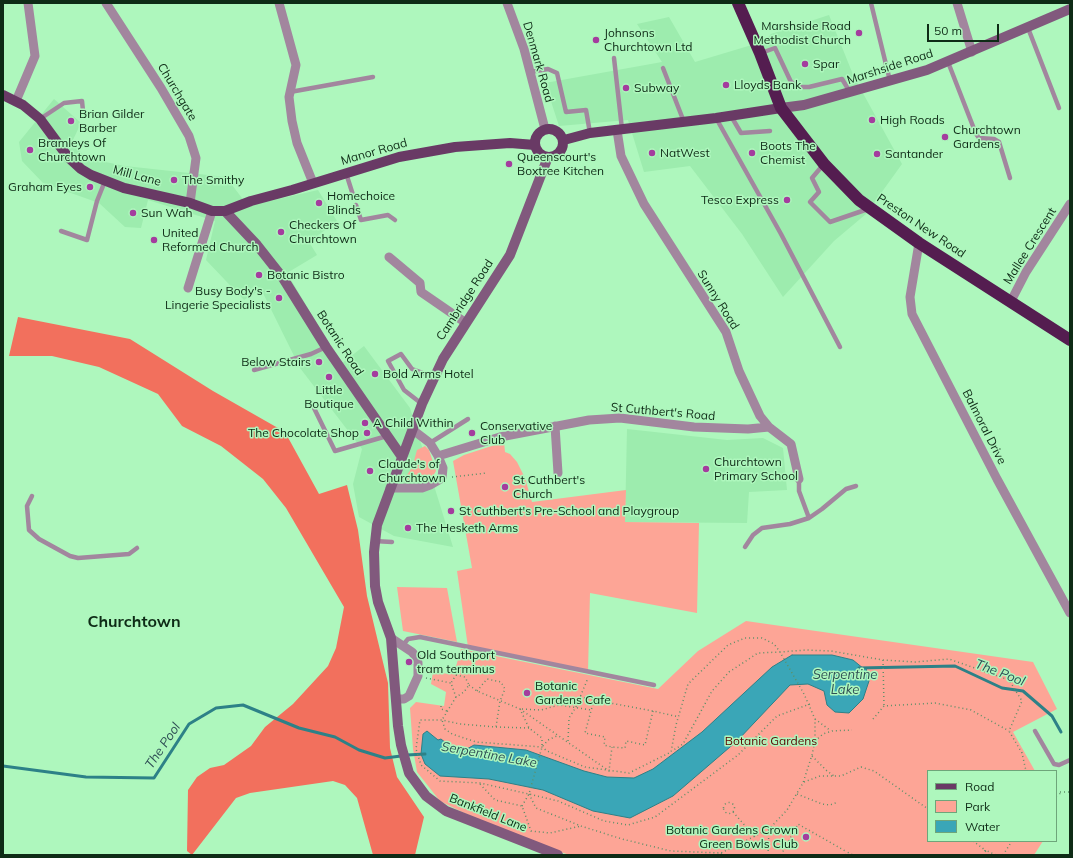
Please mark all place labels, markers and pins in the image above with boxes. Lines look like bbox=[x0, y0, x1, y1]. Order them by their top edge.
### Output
place label: Marshside Road Methodist Church bbox=[753, 19, 851, 47]
place label: Johnsons Churchtown Ltd bbox=[604, 26, 692, 54]
marker: Marshside Road Methodist Church bbox=[854, 28, 864, 38]
marker: Johnsons Churchtown Ltd bbox=[591, 35, 601, 45]
place label: Spar bbox=[813, 57, 839, 71]
marker: Spar bbox=[800, 59, 810, 69]
place label: Lloyds Bank bbox=[734, 78, 801, 92]
marker: Lloyds Bank bbox=[721, 80, 731, 90]
place label: Subway bbox=[634, 81, 679, 95]
marker: Subway bbox=[621, 83, 631, 93]
place label: Brian Gilder Barber bbox=[79, 107, 144, 135]
place label: High Roads bbox=[880, 113, 945, 127]
marker: High Roads bbox=[867, 115, 877, 125]
marker: Brian Gilder Barber bbox=[66, 116, 76, 126]
place label: Churchtown Gardens bbox=[953, 123, 1021, 151]
marker: Churchtown Gardens bbox=[940, 132, 950, 142]
place label: Bramleys Of Churchtown bbox=[38, 136, 106, 164]
place label: Boots The Chemist bbox=[760, 139, 816, 167]
marker: Bramleys Of Churchtown bbox=[25, 145, 35, 155]
place label: NatWest bbox=[660, 146, 710, 160]
place label: Santander bbox=[885, 147, 943, 161]
marker: NatWest bbox=[647, 148, 657, 158]
marker: Boots The Chemist bbox=[747, 148, 757, 158]
marker: Santander bbox=[872, 149, 882, 159]
place label: Queenscourt's Boxtree Kitchen bbox=[517, 150, 604, 178]
marker: Queenscourt's Boxtree Kitchen bbox=[504, 159, 514, 169]
place label: The Smithy bbox=[182, 173, 244, 187]
marker: The Smithy bbox=[169, 175, 179, 185]
place label: Graham Eyes bbox=[8, 180, 82, 194]
marker: Graham Eyes bbox=[85, 182, 95, 192]
place label: Homechoice Blinds bbox=[327, 189, 395, 217]
place label: Tesco Express bbox=[701, 193, 779, 207]
marker: Tesco Express bbox=[782, 195, 792, 205]
marker: Homechoice Blinds bbox=[314, 198, 324, 208]
place label: Sun Wah bbox=[141, 206, 192, 220]
marker: Sun Wah bbox=[128, 208, 138, 218]
place label: Checkers Of Churchtown bbox=[289, 218, 357, 246]
place label: United Reformed Church bbox=[162, 226, 259, 254]
marker: Checkers Of Churchtown bbox=[276, 227, 286, 237]
marker: United Reformed Church bbox=[149, 235, 159, 245]
place label: Botanic Bistro bbox=[267, 268, 345, 282]
marker: Botanic Bistro bbox=[254, 270, 264, 280]
place label: Busy Body's - Lingerie Specialists bbox=[165, 284, 271, 312]
marker: Busy Body's - Lingerie Specialists bbox=[274, 293, 284, 303]
place label: Below Stairs bbox=[241, 355, 311, 369]
marker: Below Stairs bbox=[314, 357, 324, 367]
place label: Bold Arms Hotel bbox=[383, 367, 474, 381]
marker: Bold Arms Hotel bbox=[370, 369, 380, 379]
marker: Little Boutique bbox=[324, 372, 334, 382]
place label: Little Boutique bbox=[304, 383, 354, 411]
place label: A Child Within bbox=[373, 416, 454, 430]
marker: A Child Within bbox=[360, 418, 370, 428]
place label: Conservative Club bbox=[480, 419, 552, 447]
place label: The Chocolate Shop bbox=[248, 426, 359, 440]
marker: The Chocolate Shop bbox=[362, 428, 372, 438]
marker: Conservative Club bbox=[467, 428, 477, 438]
place label: Churchtown Primary School bbox=[714, 455, 798, 483]
place label: Claude's of Churchtown bbox=[378, 457, 446, 485]
marker: Churchtown Primary School bbox=[701, 464, 711, 474]
marker: Claude's of Churchtown bbox=[365, 466, 375, 476]
place label: St Cuthbert's Church bbox=[513, 473, 585, 501]
marker: St Cuthbert's Church bbox=[500, 482, 510, 492]
place label: St Cuthbert's Pre-School and Playgroup bbox=[459, 504, 679, 518]
marker: St Cuthbert's Pre-School and Playgroup bbox=[446, 506, 456, 516]
place label: The Hesketh Arms bbox=[416, 521, 518, 535]
marker: The Hesketh Arms bbox=[403, 523, 413, 533]
place label: Old Southport tram terminus bbox=[417, 648, 495, 676]
marker: Old Southport tram terminus bbox=[404, 657, 414, 667]
place label: Botanic Gardens Cafe bbox=[535, 679, 611, 707]
marker: Botanic Gardens Cafe bbox=[522, 688, 532, 698]
place label: Botanic Gardens Crown Green Bowls Club bbox=[666, 823, 798, 851]
marker: Botanic Gardens Crown Green Bowls Club bbox=[801, 832, 811, 842]

